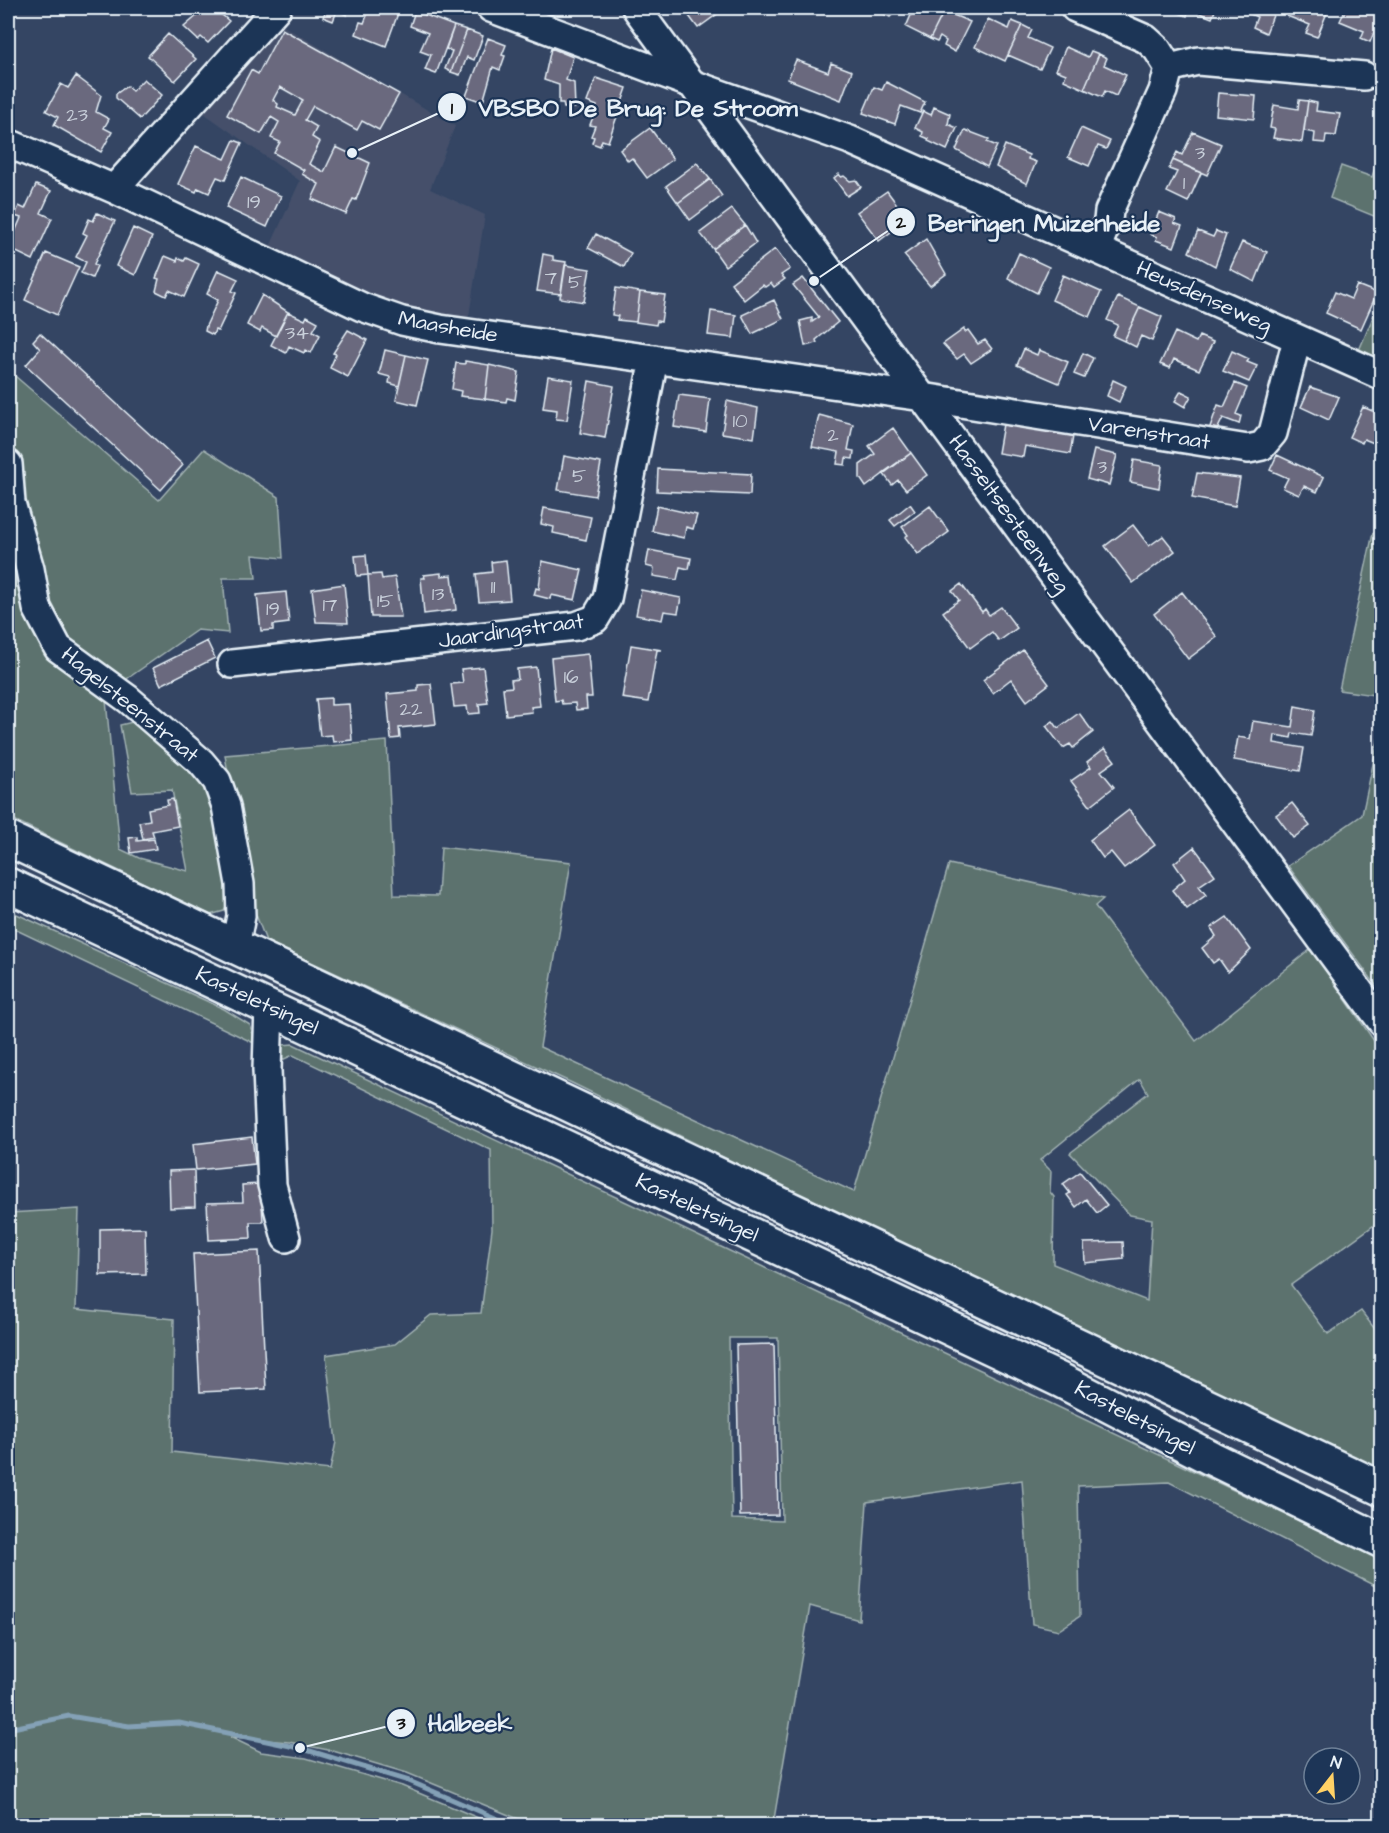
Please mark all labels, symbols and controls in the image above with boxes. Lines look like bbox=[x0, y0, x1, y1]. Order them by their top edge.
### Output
callout: VBSBO De Brug: De Stroom bbox=[437, 86, 810, 128]
text: VBSBO De Brug: De Stroom bbox=[477, 92, 798, 127]
text: 1 bbox=[451, 96, 454, 121]
house number: 23 bbox=[66, 101, 88, 129]
house number: 3 bbox=[1195, 139, 1205, 167]
house number: 1 bbox=[1183, 169, 1186, 197]
house number: 19 bbox=[247, 188, 261, 216]
callout: Beringen Muizenheide bbox=[886, 201, 1172, 243]
text: Beringen Muizenheide bbox=[928, 207, 1160, 242]
text: 2 bbox=[895, 210, 907, 235]
street label: Heusdenseweg bbox=[1131, 253, 1277, 342]
house number: 7 bbox=[545, 264, 557, 292]
house number: 5 bbox=[568, 268, 582, 296]
street label: Maasheide bbox=[396, 303, 500, 351]
house number: 34 bbox=[285, 319, 309, 347]
house number: 10 bbox=[732, 407, 748, 435]
street label: Varenstraat bbox=[1086, 408, 1212, 458]
house number: 2 bbox=[827, 421, 839, 449]
street label: Hasseltsesteenweg bbox=[940, 428, 1077, 600]
house number: 3 bbox=[1097, 453, 1107, 481]
house number: 5 bbox=[572, 462, 586, 490]
house number: 11 bbox=[490, 573, 496, 601]
house number: 13 bbox=[432, 580, 444, 608]
house number: 15 bbox=[377, 587, 393, 615]
house number: 17 bbox=[323, 591, 337, 619]
house number: 19 bbox=[266, 595, 280, 623]
street label: Jaardingstraat bbox=[436, 605, 586, 658]
street label: Hagelsteenstraat bbox=[54, 640, 206, 771]
house number: 16 bbox=[563, 663, 579, 691]
house number: 22 bbox=[400, 695, 423, 723]
street label: Kasteletsingel bbox=[190, 959, 324, 1044]
street label: Kasteletsingel bbox=[630, 1166, 764, 1251]
street label: Kasteletsingel bbox=[1069, 1373, 1201, 1464]
callout: Halbeek bbox=[386, 1702, 524, 1744]
text: Halbeek bbox=[428, 1707, 513, 1741]
text: 3 bbox=[395, 1711, 406, 1736]
north arrow bbox=[1302, 1746, 1362, 1806]
text: N bbox=[1328, 1751, 1344, 1775]

